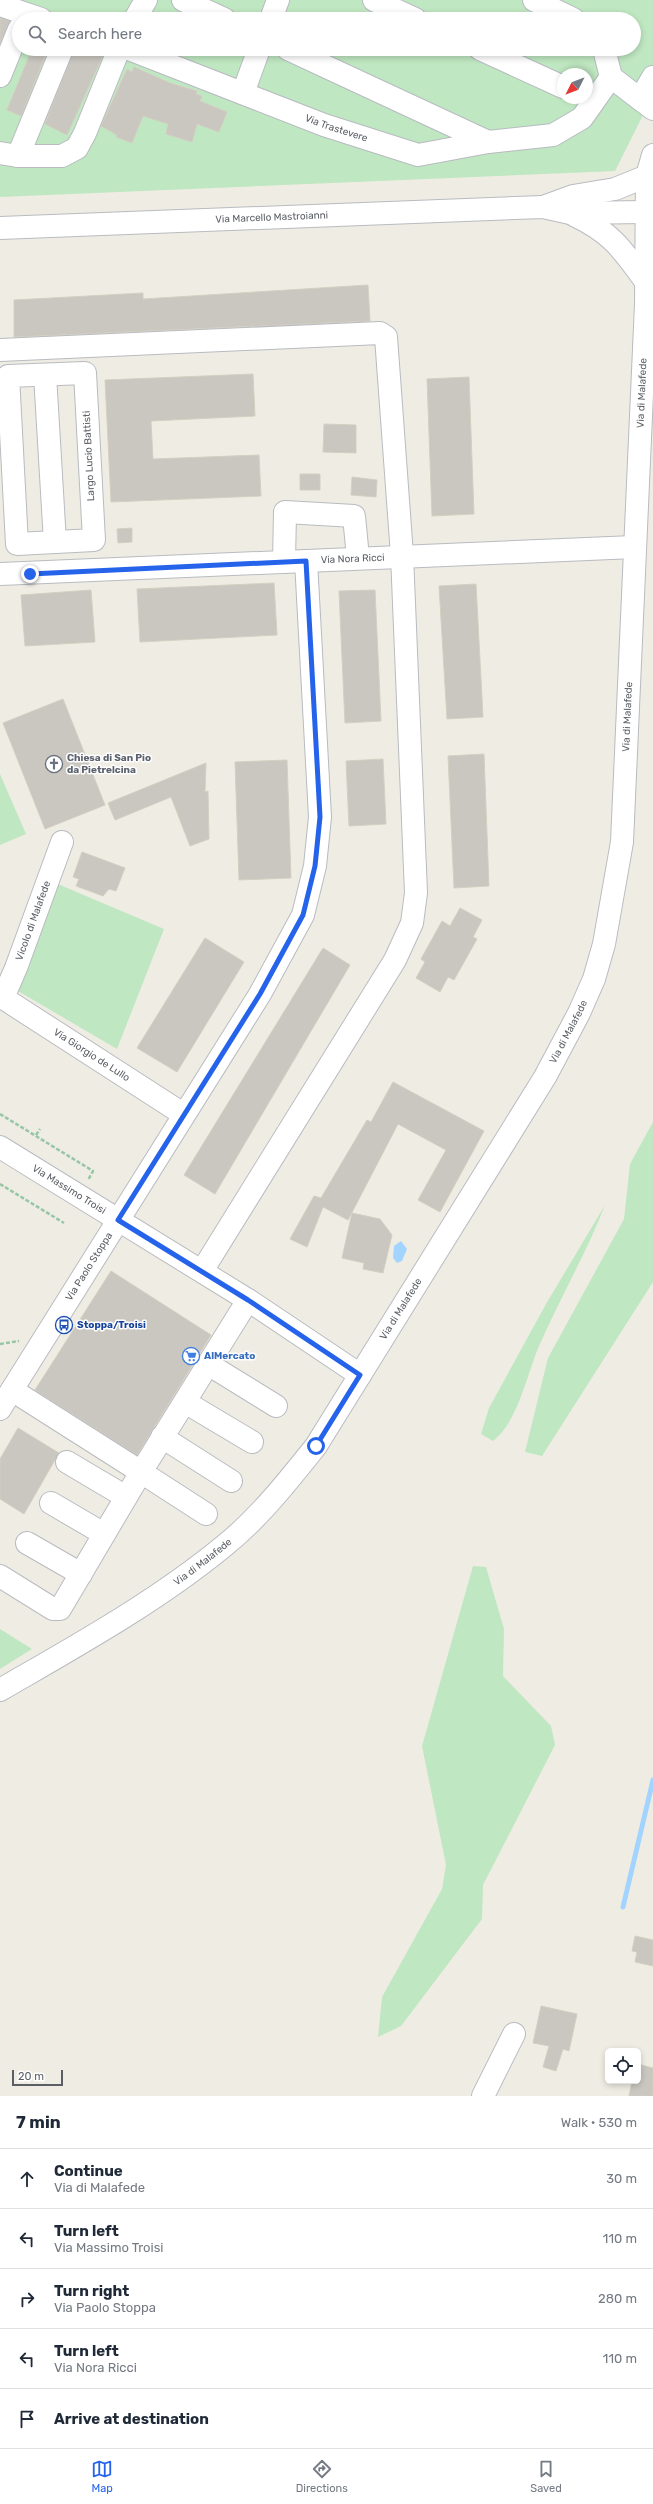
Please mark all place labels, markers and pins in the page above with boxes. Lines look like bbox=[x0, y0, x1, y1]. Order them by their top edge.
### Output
place label: Chiesa di San Pio da Pietrelcina bbox=[67, 752, 151, 776]
church icon: Chiesa di San Pio da Pietrelcina bbox=[44, 754, 64, 774]
bus stop icon: Stoppa/Troisi bbox=[54, 1315, 74, 1335]
place label: Stoppa/Troisi bbox=[77, 1319, 146, 1331]
supermarket icon: AlMercato bbox=[181, 1346, 201, 1366]
place label: AlMercato bbox=[204, 1350, 255, 1362]

